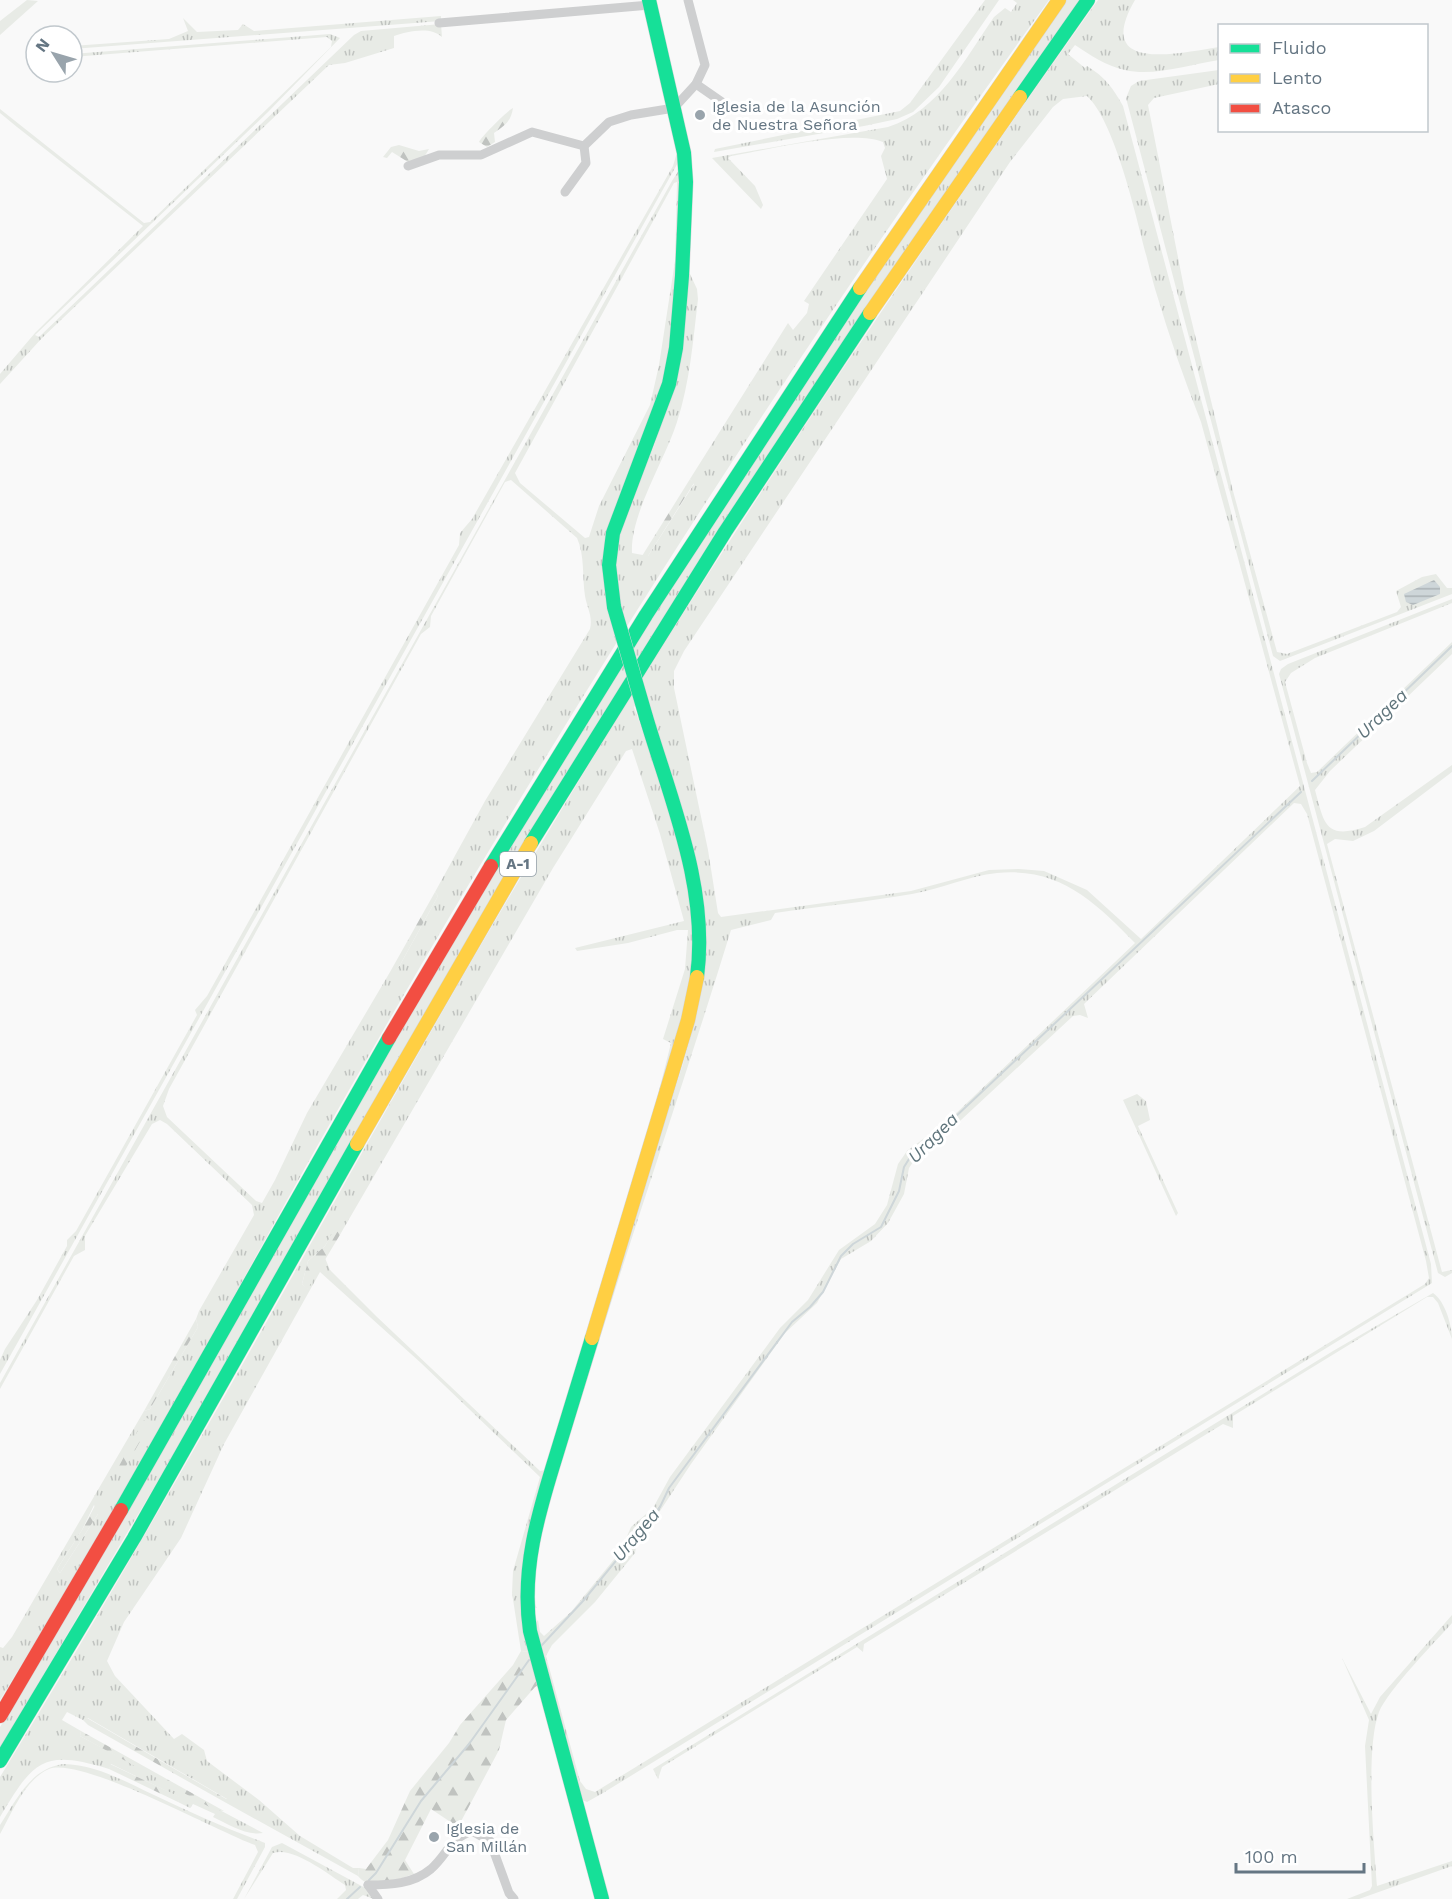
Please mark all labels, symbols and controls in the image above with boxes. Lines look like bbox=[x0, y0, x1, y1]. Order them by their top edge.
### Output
north arrow bbox=[24, 24, 84, 84]
legend bbox=[1218, 24, 1428, 132]
text: N bbox=[31, 35, 54, 56]
text: Fluido bbox=[1272, 37, 1326, 58]
text: Lento bbox=[1272, 67, 1322, 88]
place label: Iglesia de la Asunción de Nuestra Señora bbox=[712, 97, 881, 134]
text: Atasco bbox=[1272, 97, 1331, 118]
marker: Iglesia de la Asunción de Nuestra Señora bbox=[693, 108, 707, 122]
water label: Uragea bbox=[1352, 684, 1411, 743]
road number: A-1 bbox=[500, 852, 536, 876]
water label: Uragea bbox=[903, 1108, 962, 1167]
water label: Uragea bbox=[607, 1504, 664, 1565]
place label: Iglesia de San Millán bbox=[446, 1819, 527, 1856]
marker: Iglesia de San Millán bbox=[427, 1830, 441, 1844]
scale bar bbox=[1236, 1836, 1364, 1874]
text: 100 m bbox=[1245, 1846, 1298, 1867]

